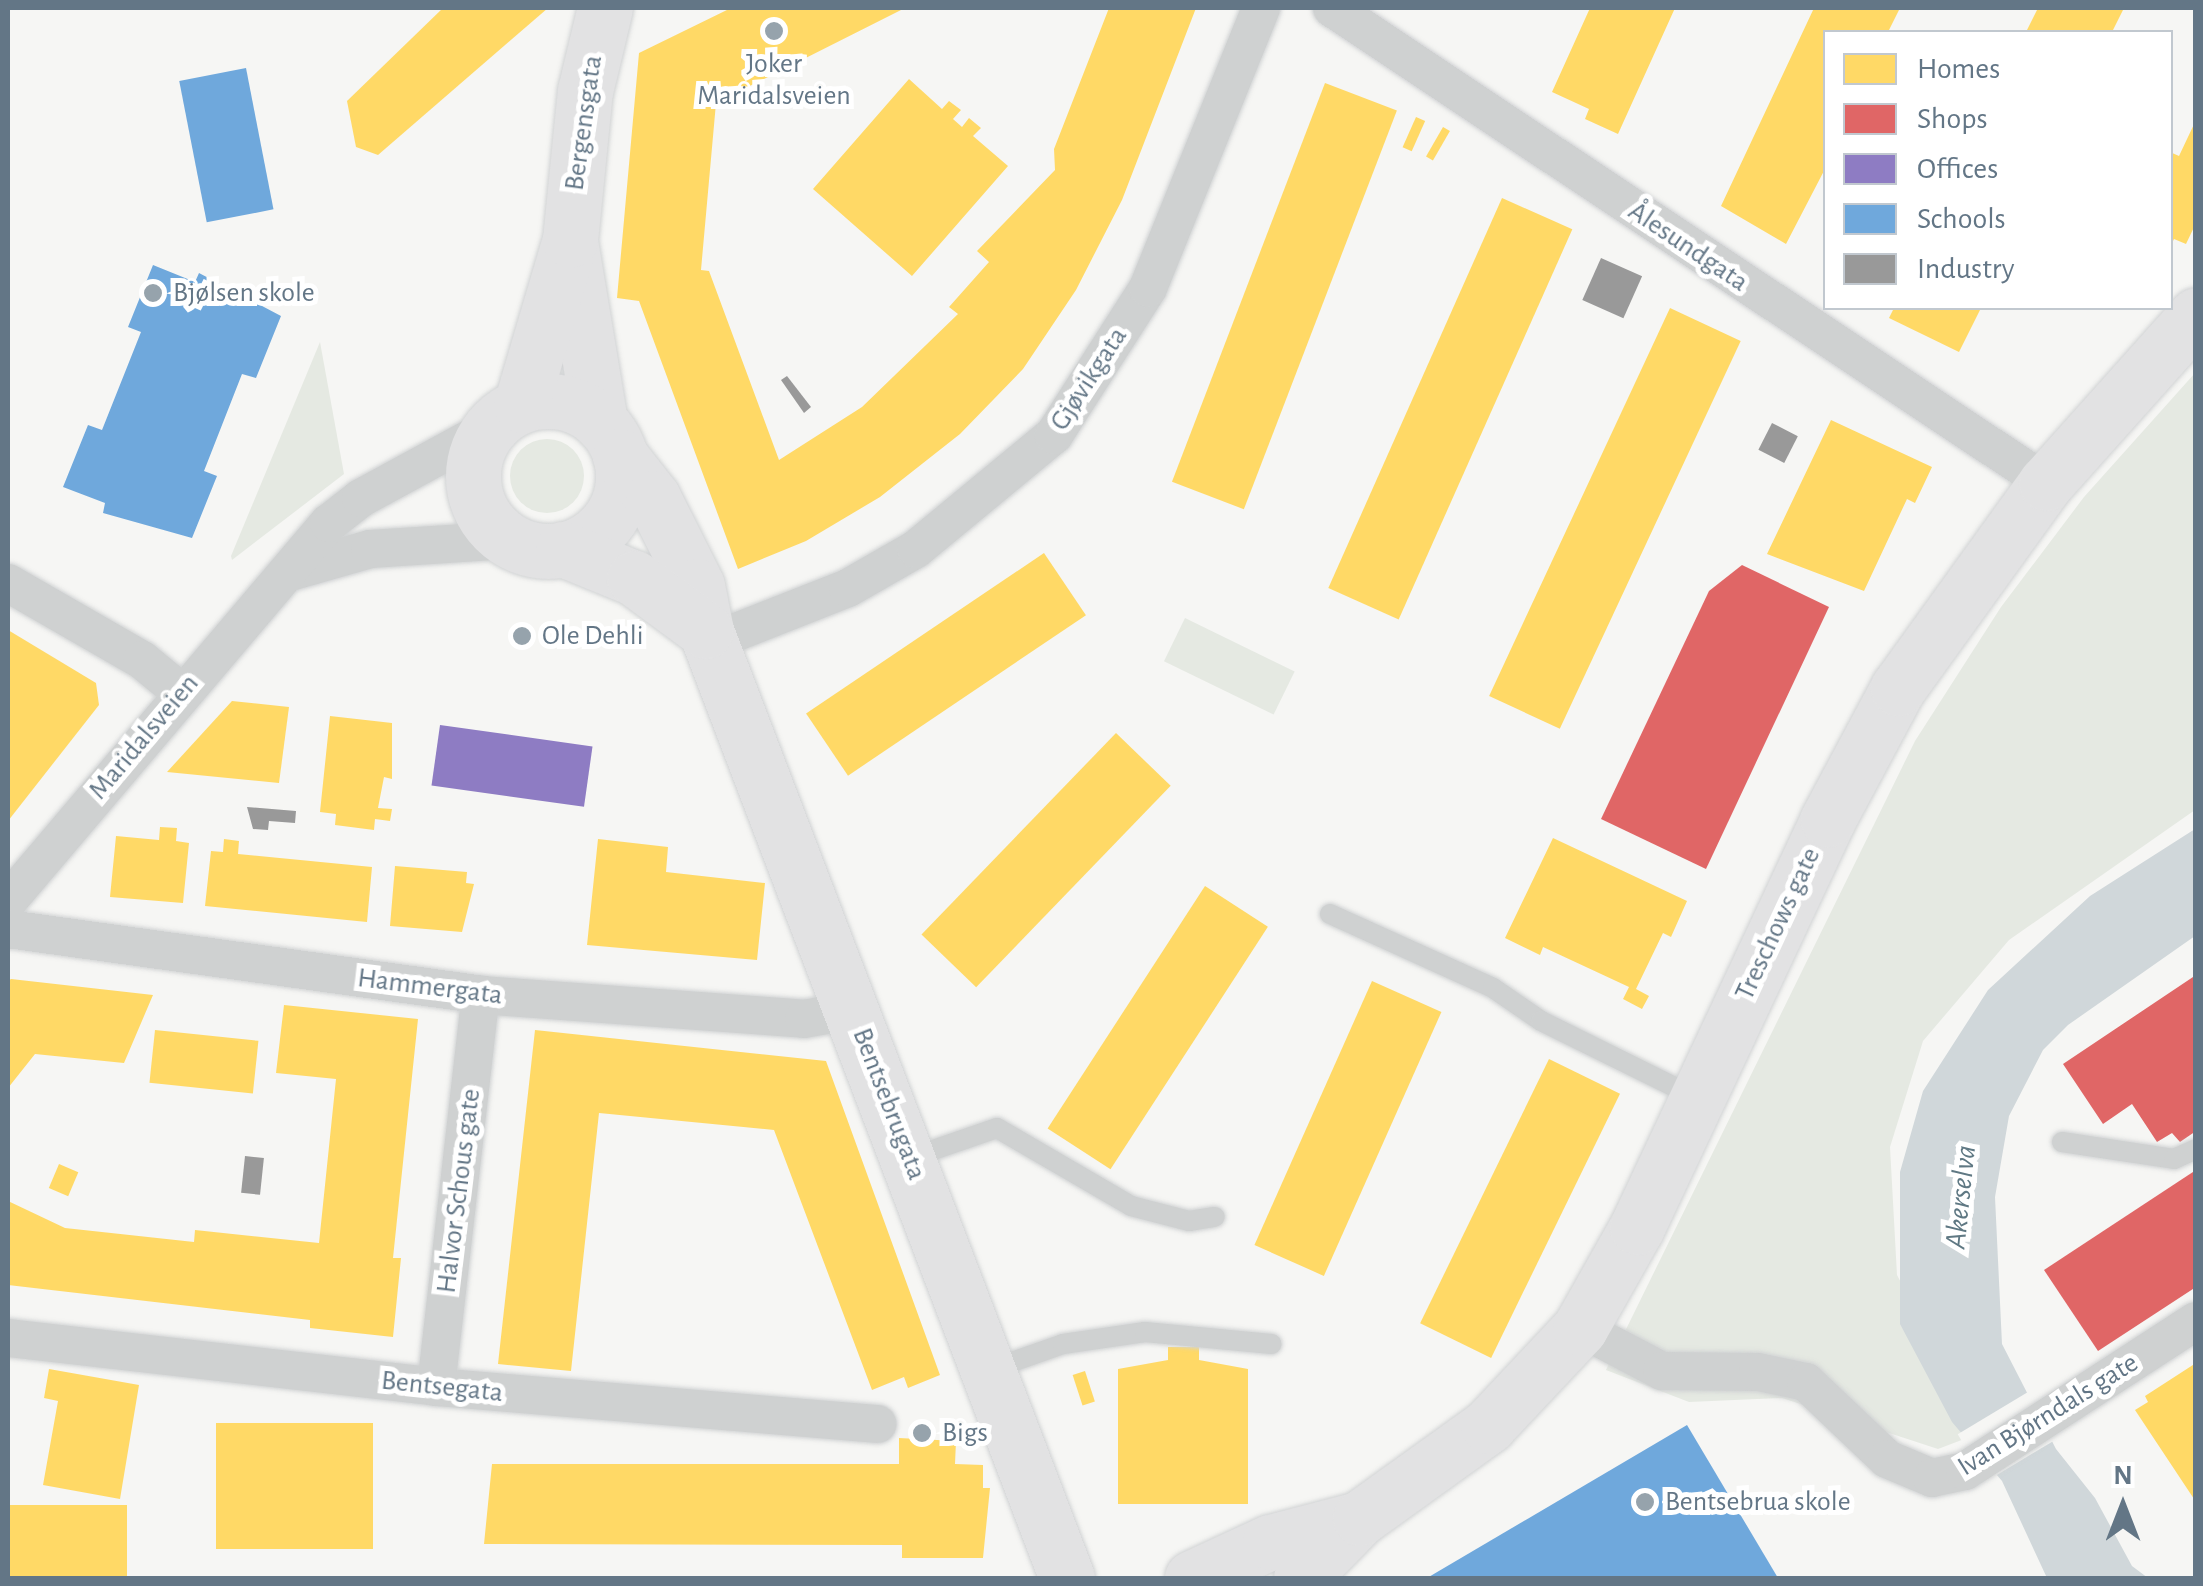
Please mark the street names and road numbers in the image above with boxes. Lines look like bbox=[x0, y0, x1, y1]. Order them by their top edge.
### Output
street label: Bergensgata bbox=[558, 53, 610, 193]
street label: Ålesundgata bbox=[1622, 195, 1754, 299]
street label: Gjøvikgata bbox=[1043, 321, 1135, 437]
street label: Maridalsveien bbox=[82, 667, 206, 807]
street label: Treschows gate bbox=[1728, 842, 1828, 1006]
street label: Hammergata bbox=[356, 961, 504, 1013]
street label: Bentsebrugata bbox=[845, 1023, 933, 1185]
street label: Halvor Schous gate bbox=[430, 1087, 488, 1295]
street label: Ivan Bjørndals gate bbox=[1952, 1346, 2144, 1484]
street label: Bentsegata bbox=[380, 1364, 504, 1410]

